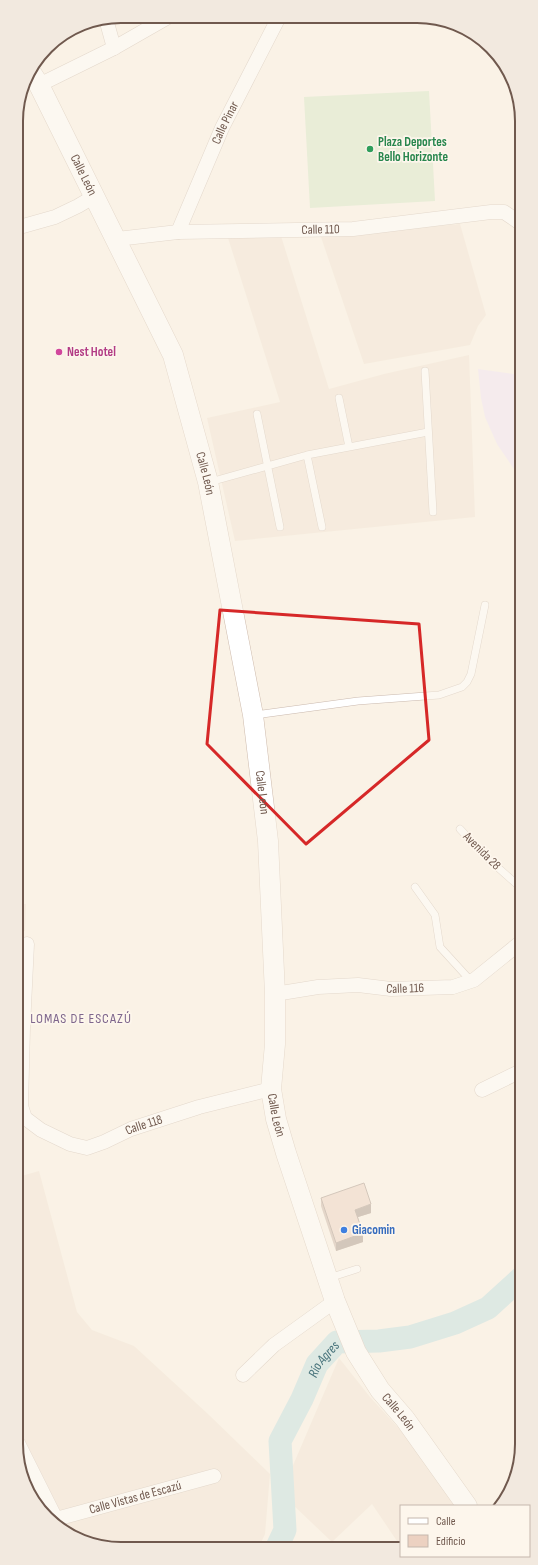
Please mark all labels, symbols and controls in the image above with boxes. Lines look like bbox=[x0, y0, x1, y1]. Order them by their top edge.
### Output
street label: Calle Pinar bbox=[208, 98, 242, 146]
place label: Plaza Deportes Bello Horizonte bbox=[378, 134, 449, 165]
marker: Plaza Deportes Bello Horizonte bbox=[365, 144, 375, 154]
street label: Calle León bbox=[67, 152, 101, 198]
street label: Calle 110 bbox=[301, 221, 340, 238]
place label: Nest Hotel bbox=[67, 344, 116, 360]
marker: Nest Hotel bbox=[54, 347, 64, 357]
street label: Calle León bbox=[192, 450, 218, 497]
street label: Calle León bbox=[252, 769, 273, 815]
street label: Avenida 28 bbox=[459, 828, 505, 874]
street label: Calle 116 bbox=[385, 980, 425, 997]
district label: LOMAS DE ESCAZÚ bbox=[30, 1010, 132, 1027]
street label: Calle León bbox=[264, 1092, 289, 1139]
street label: Calle 118 bbox=[123, 1111, 165, 1139]
place label: Giacomin bbox=[352, 1222, 395, 1238]
marker: Giacomin bbox=[339, 1225, 349, 1235]
water label: Río Agres bbox=[304, 1337, 343, 1380]
street label: Calle León bbox=[378, 1390, 419, 1434]
street label: Calle Vistas de Escazú bbox=[87, 1477, 183, 1518]
legend bbox=[400, 1505, 530, 1557]
text: Calle bbox=[436, 1514, 456, 1529]
text: Edificio bbox=[436, 1534, 465, 1549]

